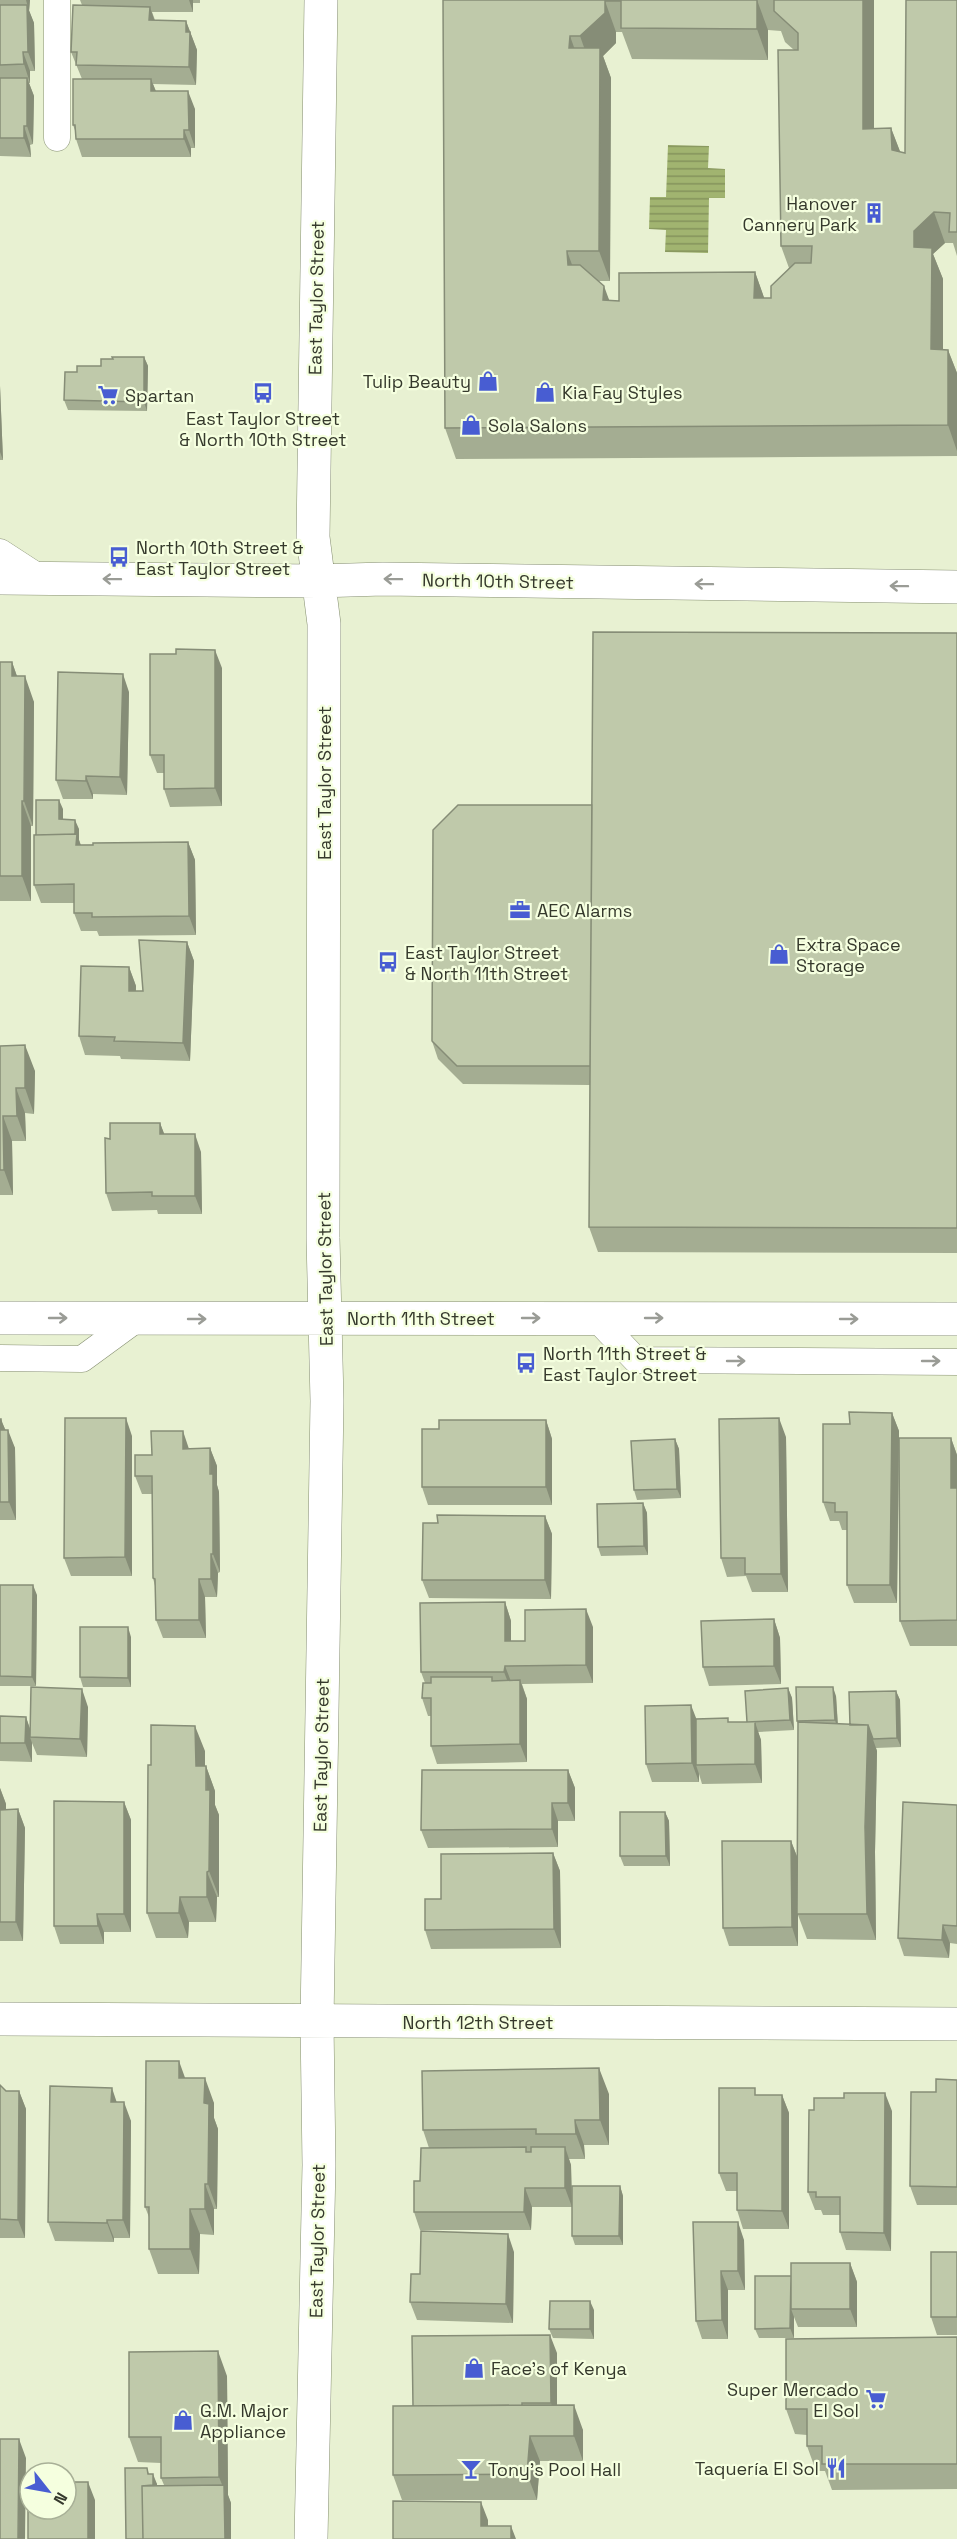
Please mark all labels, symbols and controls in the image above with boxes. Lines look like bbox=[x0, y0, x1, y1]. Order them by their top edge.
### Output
place label: Hanover Cannery Park bbox=[743, 192, 857, 236]
building icon: Hanover Cannery Park bbox=[862, 201, 886, 225]
street label: East Taylor Street bbox=[303, 221, 329, 375]
shop icon: Tulip Beauty bbox=[476, 369, 500, 393]
place label: Tulip Beauty bbox=[363, 370, 471, 393]
shop icon: Kia Fay Styles bbox=[533, 380, 557, 404]
bus stop icon: East Taylor Street & North 10th Street bbox=[251, 381, 275, 405]
place label: Kia Fay Styles bbox=[562, 381, 683, 404]
supermarket icon: Spartan bbox=[96, 383, 120, 407]
place label: Spartan bbox=[125, 384, 194, 407]
place label: East Taylor Street & North 10th Street bbox=[179, 407, 347, 451]
shop icon: Sola Salons bbox=[459, 413, 483, 437]
place label: Sola Salons bbox=[488, 414, 587, 437]
place label: North 10th Street & East Taylor Street bbox=[136, 536, 303, 580]
bus stop icon: North 10th Street & East Taylor Street bbox=[107, 545, 131, 569]
street label: North 10th Street bbox=[422, 568, 574, 594]
one-way arrow bbox=[103, 573, 123, 585]
one-way arrow bbox=[384, 574, 404, 585]
one-way arrow bbox=[694, 578, 714, 590]
one-way arrow bbox=[889, 580, 909, 592]
street label: East Taylor Street bbox=[313, 706, 336, 860]
office icon: AEC Alarms bbox=[508, 898, 532, 922]
place label: AEC Alarms bbox=[537, 899, 632, 922]
place label: Extra Space Storage bbox=[796, 933, 901, 977]
place label: East Taylor Street & North 11th Street bbox=[405, 941, 568, 985]
shop icon: Extra Space Storage bbox=[767, 942, 791, 966]
bus stop icon: East Taylor Street & North 11th Street bbox=[376, 950, 400, 974]
street label: East Taylor Street bbox=[312, 1192, 338, 1346]
street label: North 11th Street bbox=[347, 1307, 495, 1330]
one-way arrow bbox=[48, 1312, 68, 1324]
one-way arrow bbox=[520, 1312, 540, 1324]
one-way arrow bbox=[644, 1312, 664, 1324]
one-way arrow bbox=[186, 1313, 206, 1325]
one-way arrow bbox=[839, 1313, 859, 1325]
place label: North 11th Street & East Taylor Street bbox=[543, 1342, 706, 1386]
bus stop icon: North 11th Street & East Taylor Street bbox=[514, 1351, 538, 1375]
one-way arrow bbox=[726, 1355, 746, 1367]
one-way arrow bbox=[921, 1355, 941, 1367]
street label: East Taylor Street bbox=[308, 1678, 334, 1832]
street label: North 12th Street bbox=[402, 2011, 554, 2034]
street label: East Taylor Street bbox=[304, 2164, 330, 2318]
shop icon: Face’s of Kenya bbox=[462, 2356, 486, 2380]
place label: Face’s of Kenya bbox=[491, 2357, 627, 2380]
place label: Super Mercado El Sol bbox=[727, 2378, 859, 2422]
supermarket icon: Super Mercado El Sol bbox=[864, 2387, 888, 2411]
place label: G.M. Major Appliance bbox=[200, 2399, 289, 2443]
shop icon: G.M. Major Appliance bbox=[171, 2408, 195, 2432]
restaurant icon: Taquería El Sol bbox=[824, 2456, 848, 2480]
bar icon: Tony’s Pool Hall bbox=[459, 2457, 483, 2481]
place label: Taquería El Sol bbox=[695, 2457, 819, 2480]
place label: Tony’s Pool Hall bbox=[488, 2458, 621, 2481]
north arrow bbox=[18, 2461, 78, 2521]
text: N bbox=[49, 2488, 72, 2508]

